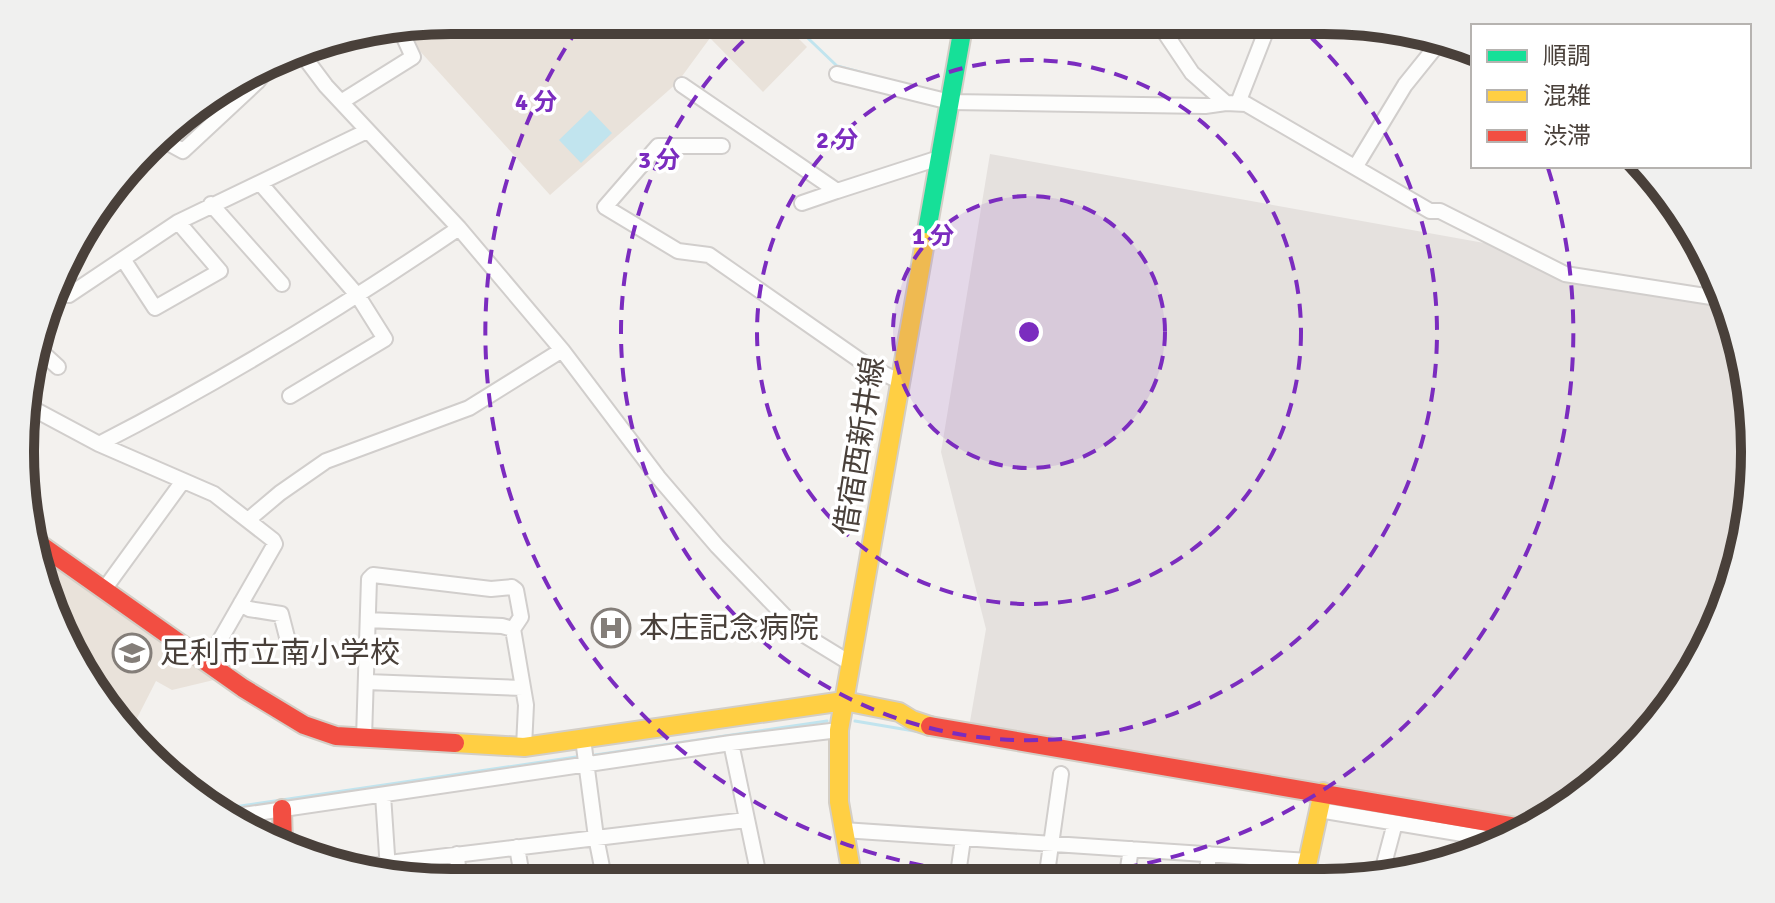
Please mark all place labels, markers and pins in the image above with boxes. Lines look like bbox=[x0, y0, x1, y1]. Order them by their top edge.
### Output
centre of rings bbox=[1015, 318, 1043, 346]
hospital icon: 本庄記念病院 bbox=[590, 607, 632, 649]
place label: 本庄記念病院 bbox=[639, 610, 819, 647]
school or university icon: 足利市立南小学校 bbox=[111, 632, 153, 674]
place label: 足利市立南小学校 bbox=[160, 635, 400, 672]

